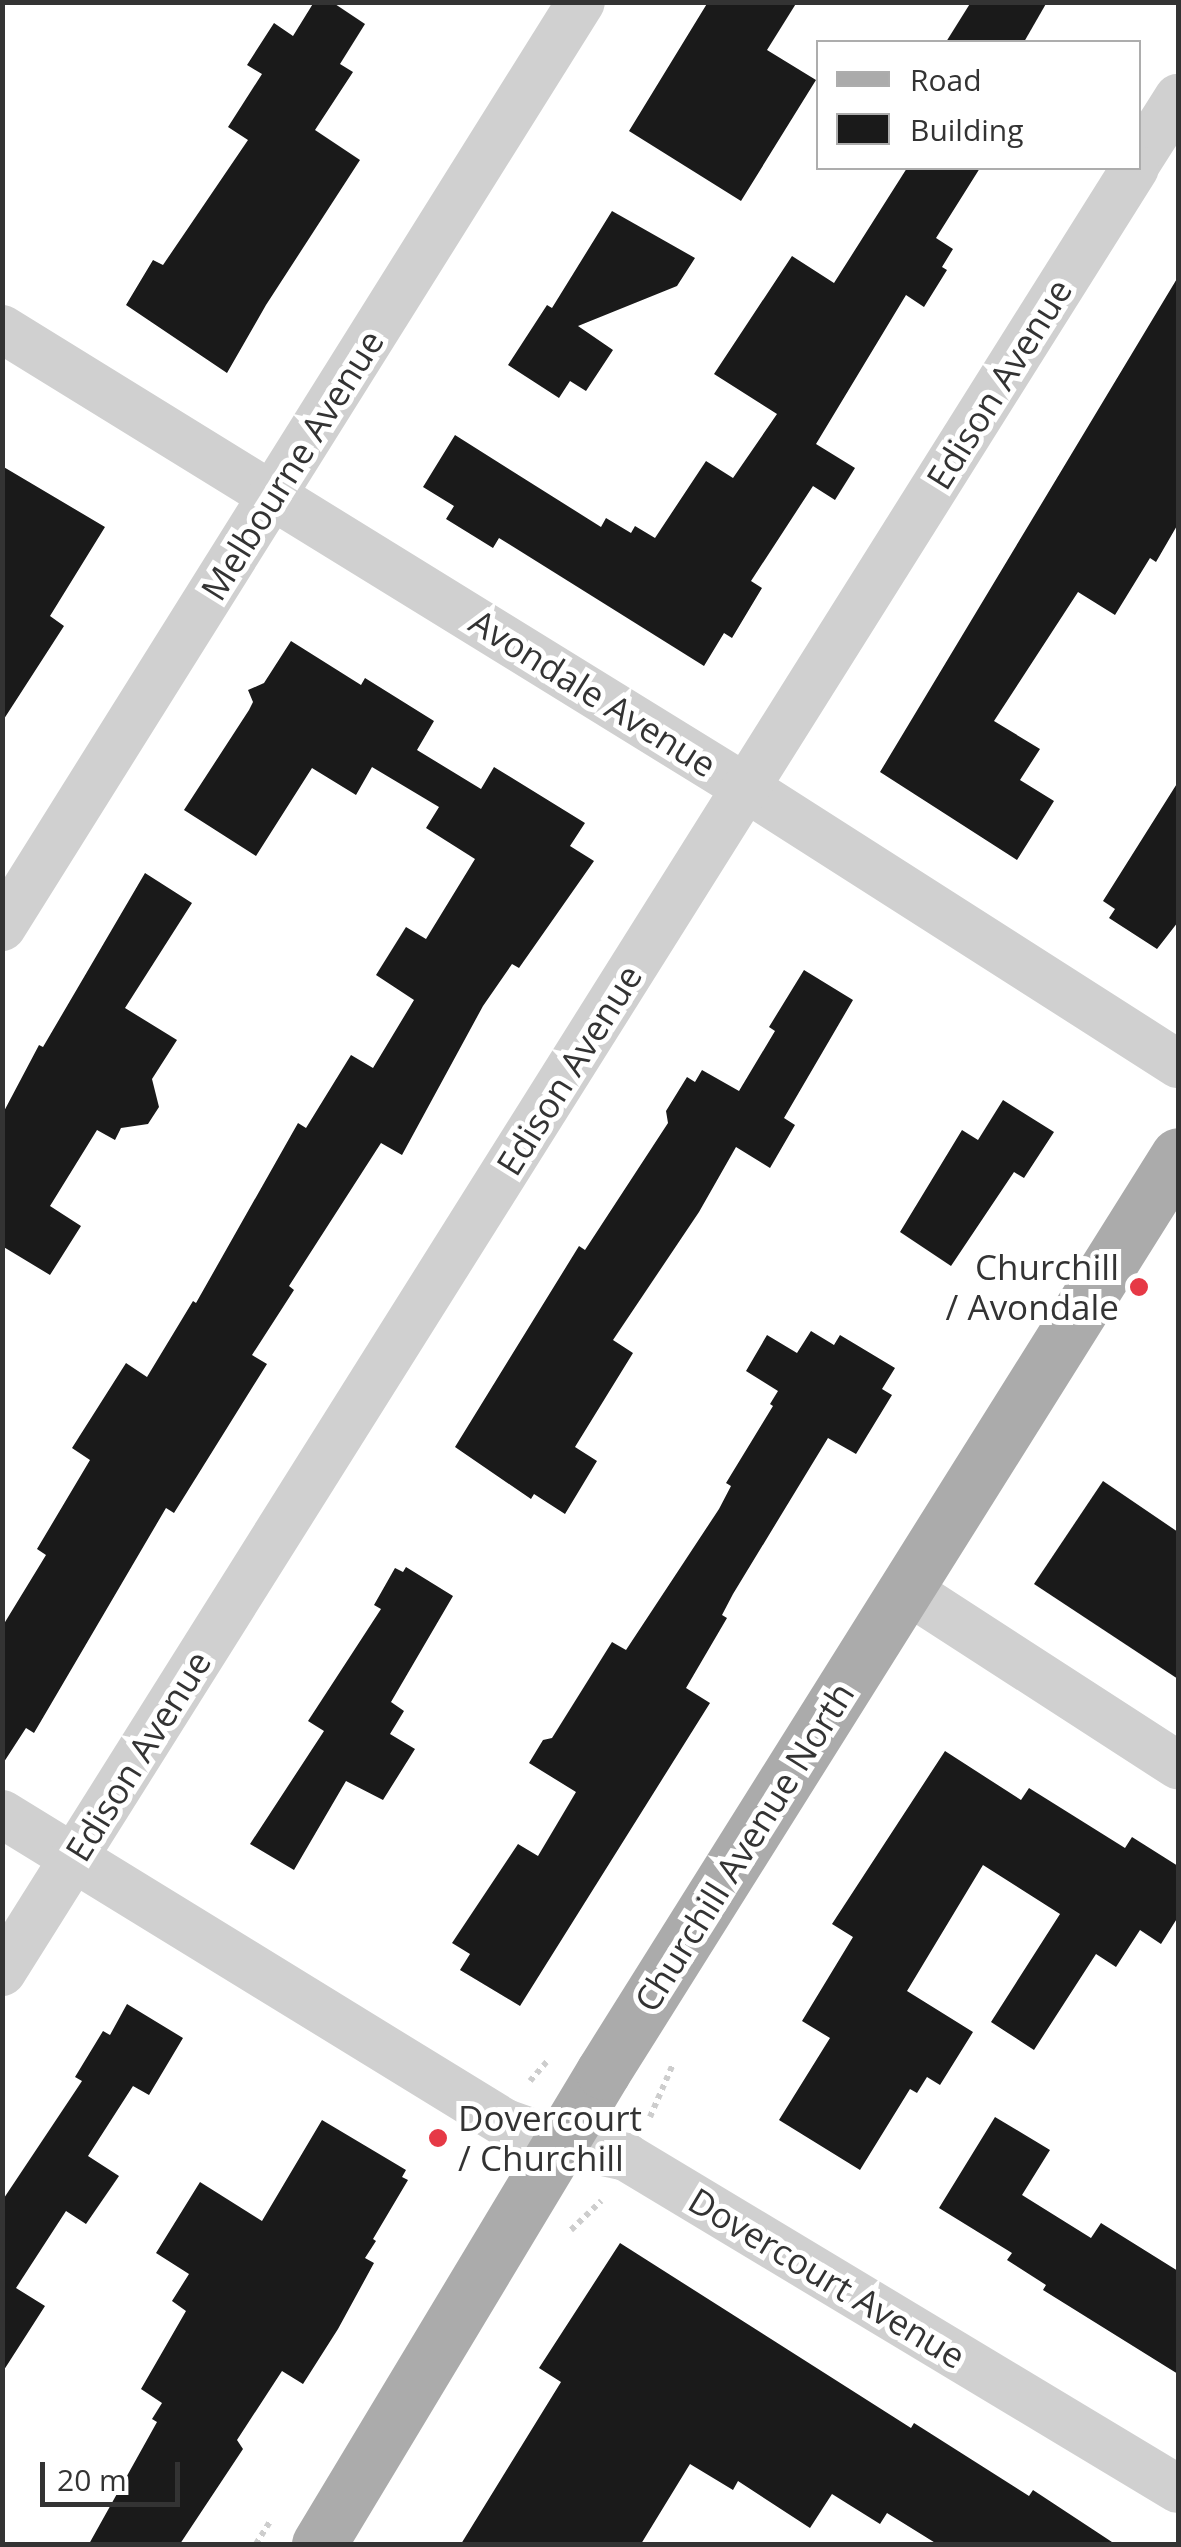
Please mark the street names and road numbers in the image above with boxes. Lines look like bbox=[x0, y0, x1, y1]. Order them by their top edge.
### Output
street label: Edison Avenue bbox=[918, 271, 1080, 497]
street label: Melbourne Avenue bbox=[192, 322, 392, 608]
street label: Avondale Avenue bbox=[462, 600, 724, 786]
street label: Edison Avenue bbox=[488, 957, 650, 1183]
street label: Edison Avenue bbox=[57, 1643, 219, 1869]
street label: Churchill Avenue North bbox=[626, 1675, 862, 2019]
street label: Dovercourt Avenue bbox=[681, 2179, 973, 2377]

